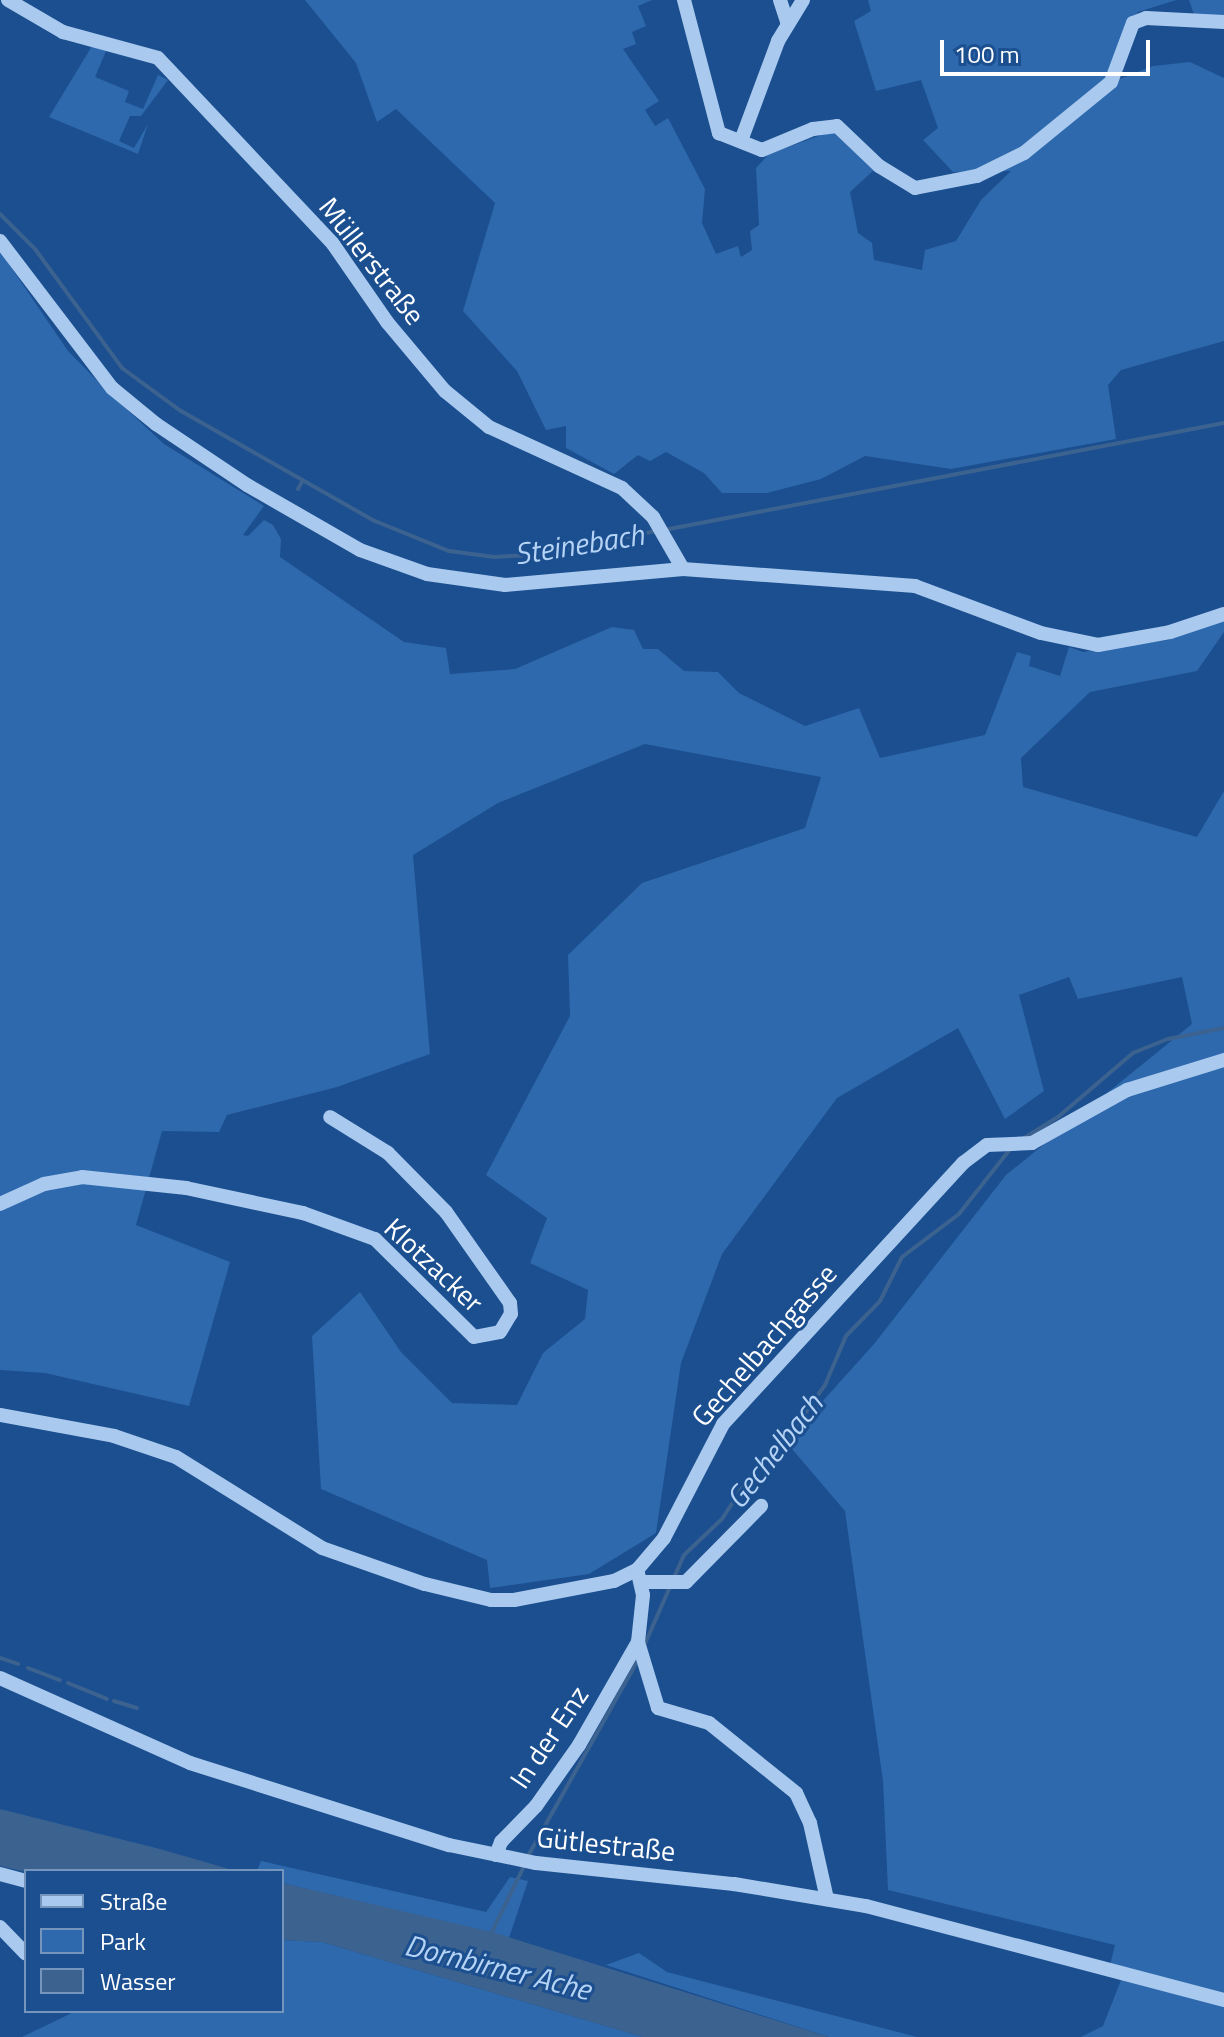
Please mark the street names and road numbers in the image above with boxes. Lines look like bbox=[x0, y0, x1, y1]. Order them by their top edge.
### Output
street label: Müllerstraße bbox=[312, 191, 432, 331]
street label: Klotzacker bbox=[378, 1211, 490, 1319]
street label: Gechelbachgasse bbox=[684, 1257, 844, 1433]
street label: In der Enz bbox=[503, 1679, 595, 1795]
street label: Gütlestraße bbox=[535, 1820, 677, 1868]

